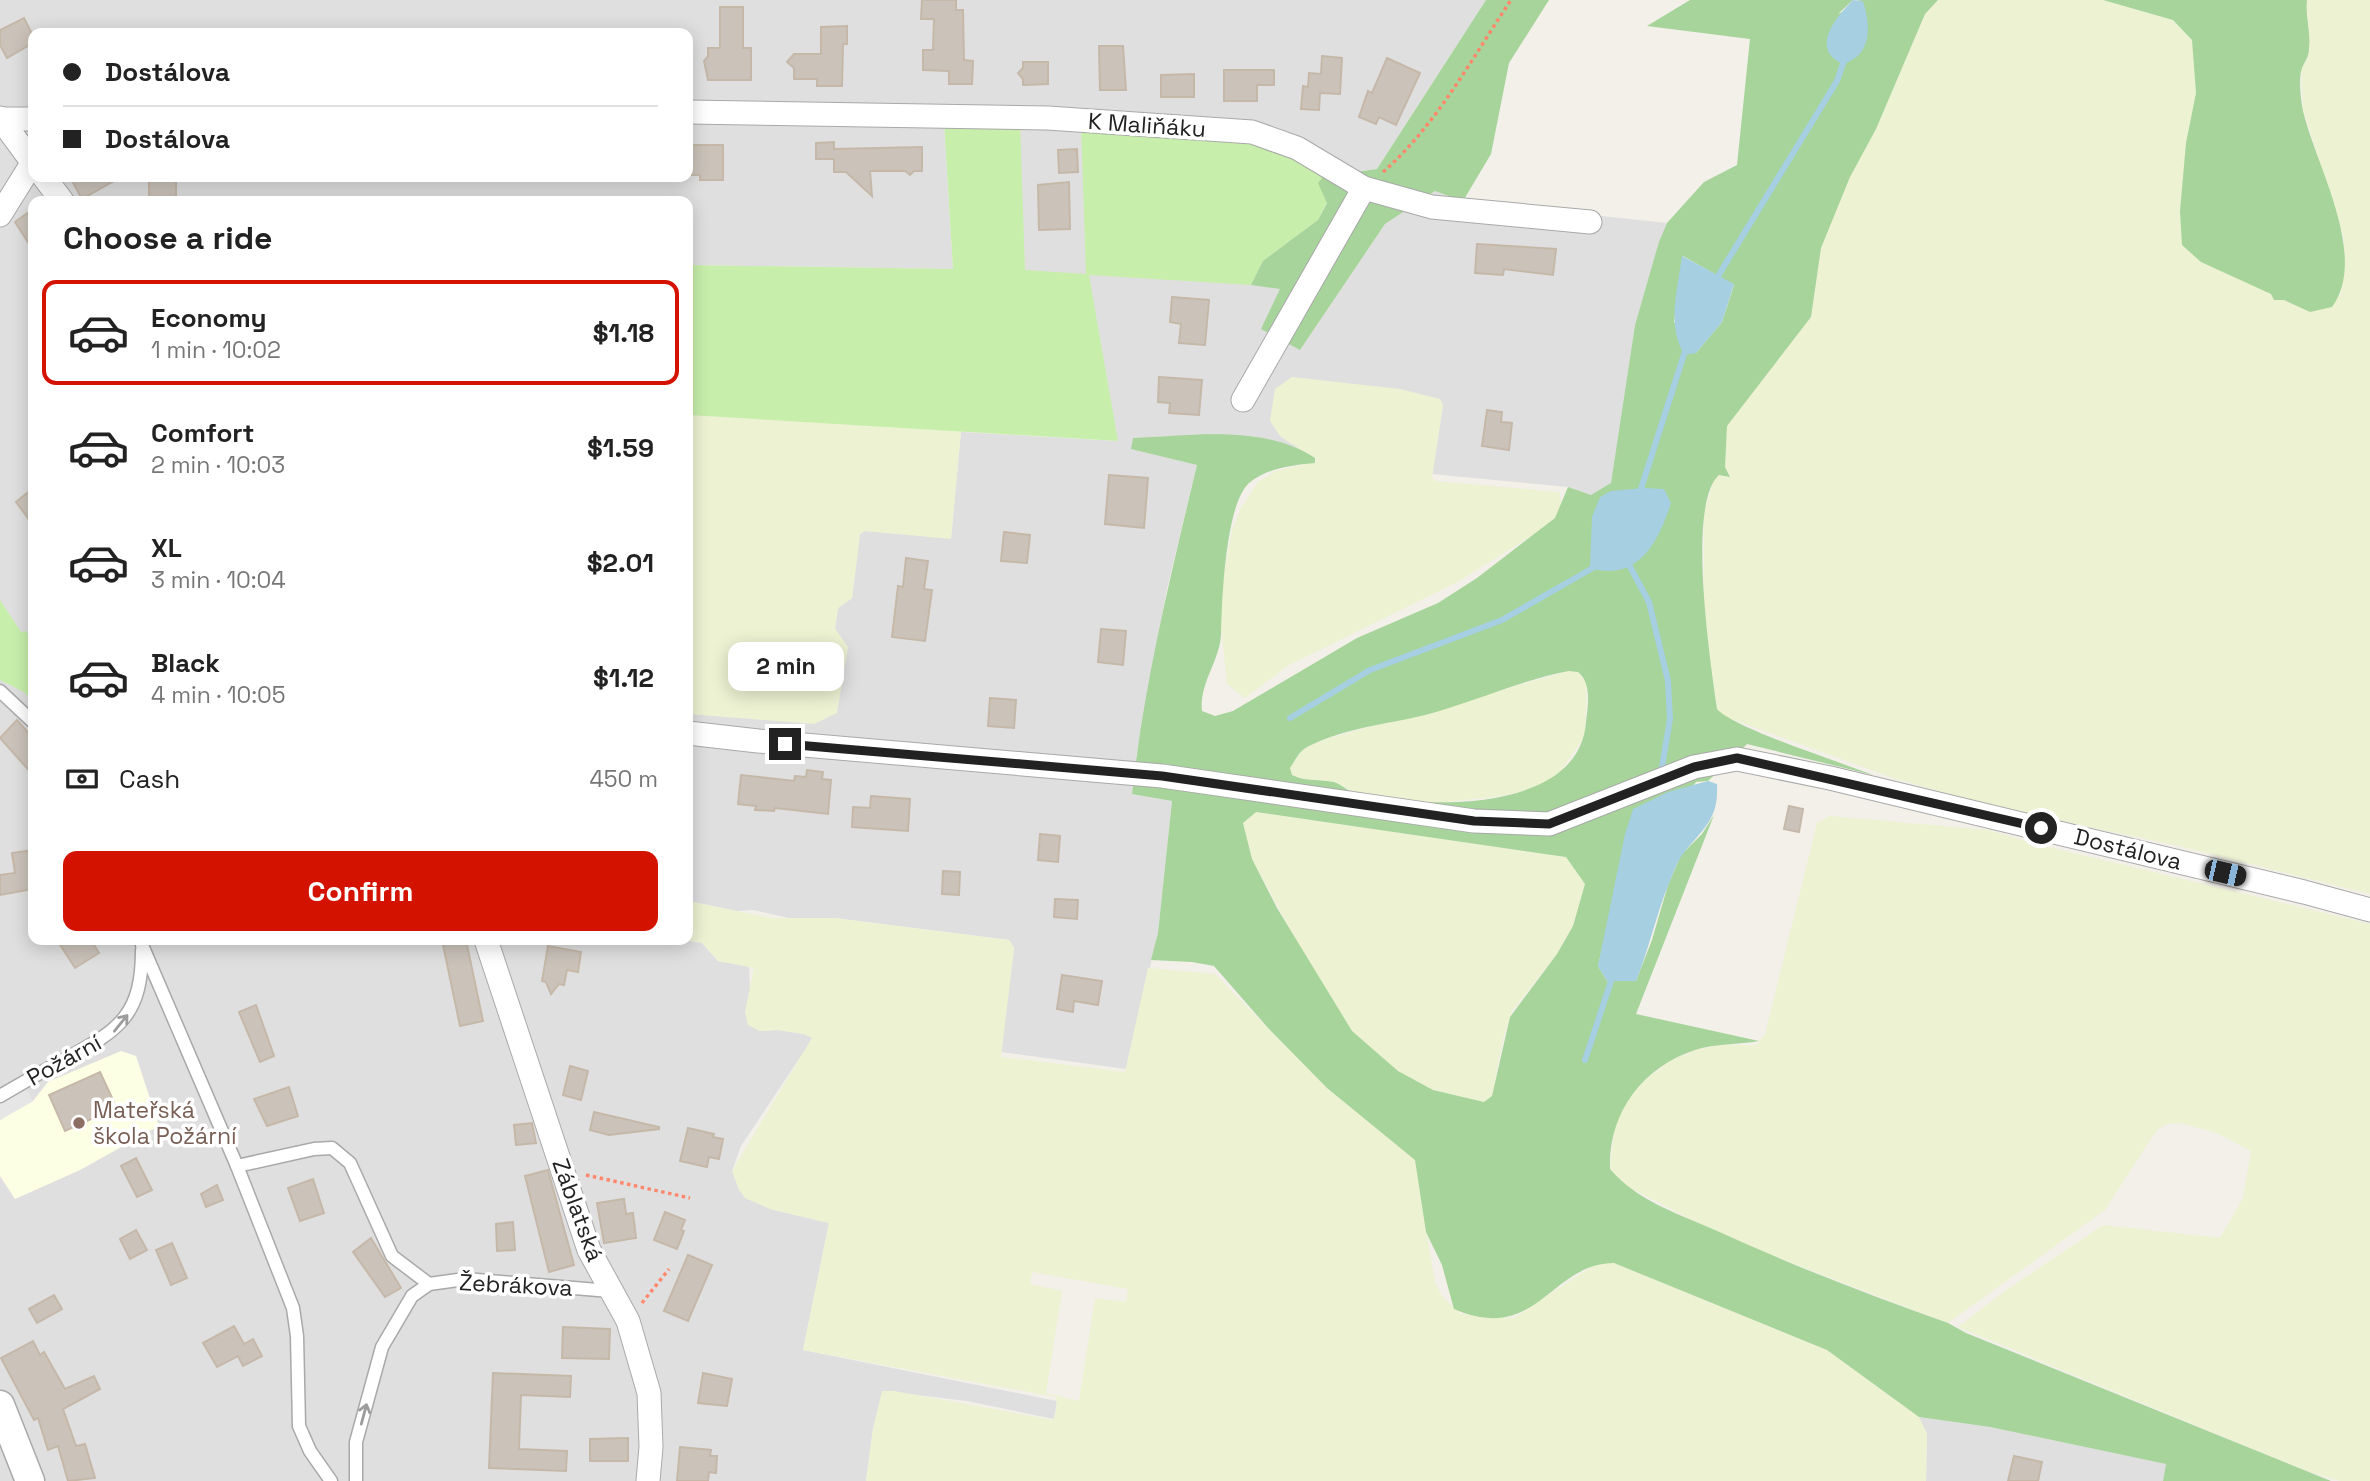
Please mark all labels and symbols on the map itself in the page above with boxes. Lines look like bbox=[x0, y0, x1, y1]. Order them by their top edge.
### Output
street label: K Maliňáku bbox=[1087, 106, 1207, 144]
callout: 2 min bbox=[727, 642, 843, 692]
route end bbox=[769, 728, 801, 760]
route start bbox=[2025, 812, 2057, 844]
street label: Dostálova bbox=[2071, 821, 2185, 877]
car bbox=[2203, 858, 2248, 888]
one-way arrow bbox=[113, 1014, 128, 1032]
street label: Požární bbox=[21, 1027, 107, 1093]
place label: Mateřská škola Požární bbox=[93, 1095, 237, 1151]
marker: Mateřská škola Požární bbox=[71, 1115, 87, 1131]
street label: Záblatská bbox=[546, 1154, 610, 1266]
street label: Žebrákova bbox=[458, 1267, 574, 1303]
one-way arrow bbox=[358, 1403, 371, 1426]

